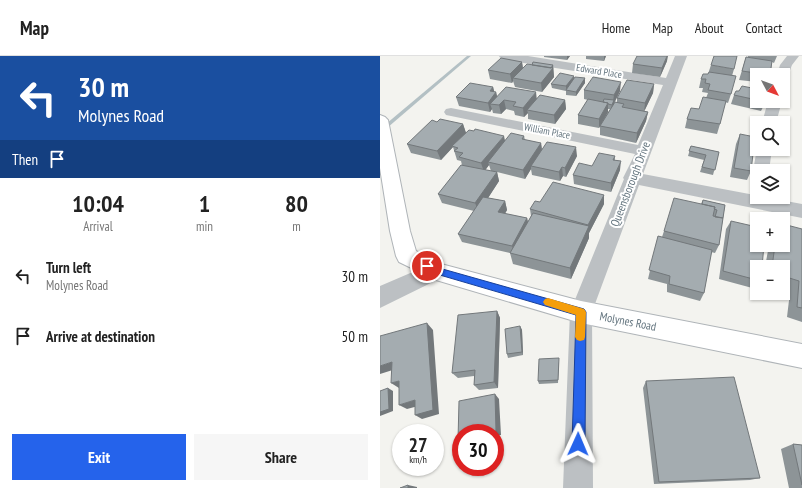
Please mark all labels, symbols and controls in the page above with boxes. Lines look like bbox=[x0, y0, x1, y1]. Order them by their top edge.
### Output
text: Map bbox=[20, 16, 49, 40]
text: Home bbox=[602, 19, 630, 37]
text: Map bbox=[652, 19, 673, 37]
text: About bbox=[695, 19, 724, 37]
text: Contact bbox=[746, 19, 782, 37]
street label: Edward Place bbox=[575, 61, 623, 81]
text: 30 m bbox=[78, 68, 129, 105]
north arrow bbox=[750, 68, 790, 108]
map controls bbox=[750, 68, 790, 300]
icon: left bbox=[12, 72, 64, 124]
text: Molynes Road bbox=[78, 104, 164, 127]
button: search bbox=[750, 116, 790, 156]
street label: William Place bbox=[523, 120, 571, 142]
street label: Queensborough Drive bbox=[607, 139, 653, 229]
icon: arrive bbox=[46, 148, 68, 170]
text: Then bbox=[12, 150, 38, 169]
button: layers bbox=[750, 164, 790, 204]
text: 10:04 bbox=[72, 188, 124, 219]
text: 1 bbox=[199, 188, 210, 219]
text: 80 bbox=[285, 188, 308, 219]
button: + bbox=[750, 212, 790, 252]
text: Arrival bbox=[83, 218, 113, 235]
text: min bbox=[196, 218, 213, 235]
text: m bbox=[292, 218, 301, 235]
pin bbox=[410, 249, 444, 283]
icon: arrive bbox=[416, 255, 438, 277]
text: Turn left bbox=[46, 258, 91, 277]
button: − bbox=[750, 260, 790, 300]
icon: left bbox=[12, 265, 34, 287]
text: 30 m bbox=[342, 267, 368, 286]
text: Molynes Road bbox=[46, 277, 108, 294]
street label: Molynes Road bbox=[598, 308, 658, 334]
icon: arrive bbox=[12, 325, 34, 347]
text: Arrive at destination bbox=[46, 327, 155, 346]
text: 50 m bbox=[342, 327, 368, 346]
position arrow bbox=[557, 423, 599, 465]
speed limit sign: 30 bbox=[452, 424, 504, 476]
text: 27 bbox=[408, 432, 428, 458]
button: Exit bbox=[12, 434, 186, 480]
button: Share bbox=[194, 434, 368, 480]
text: km/h bbox=[409, 453, 427, 466]

